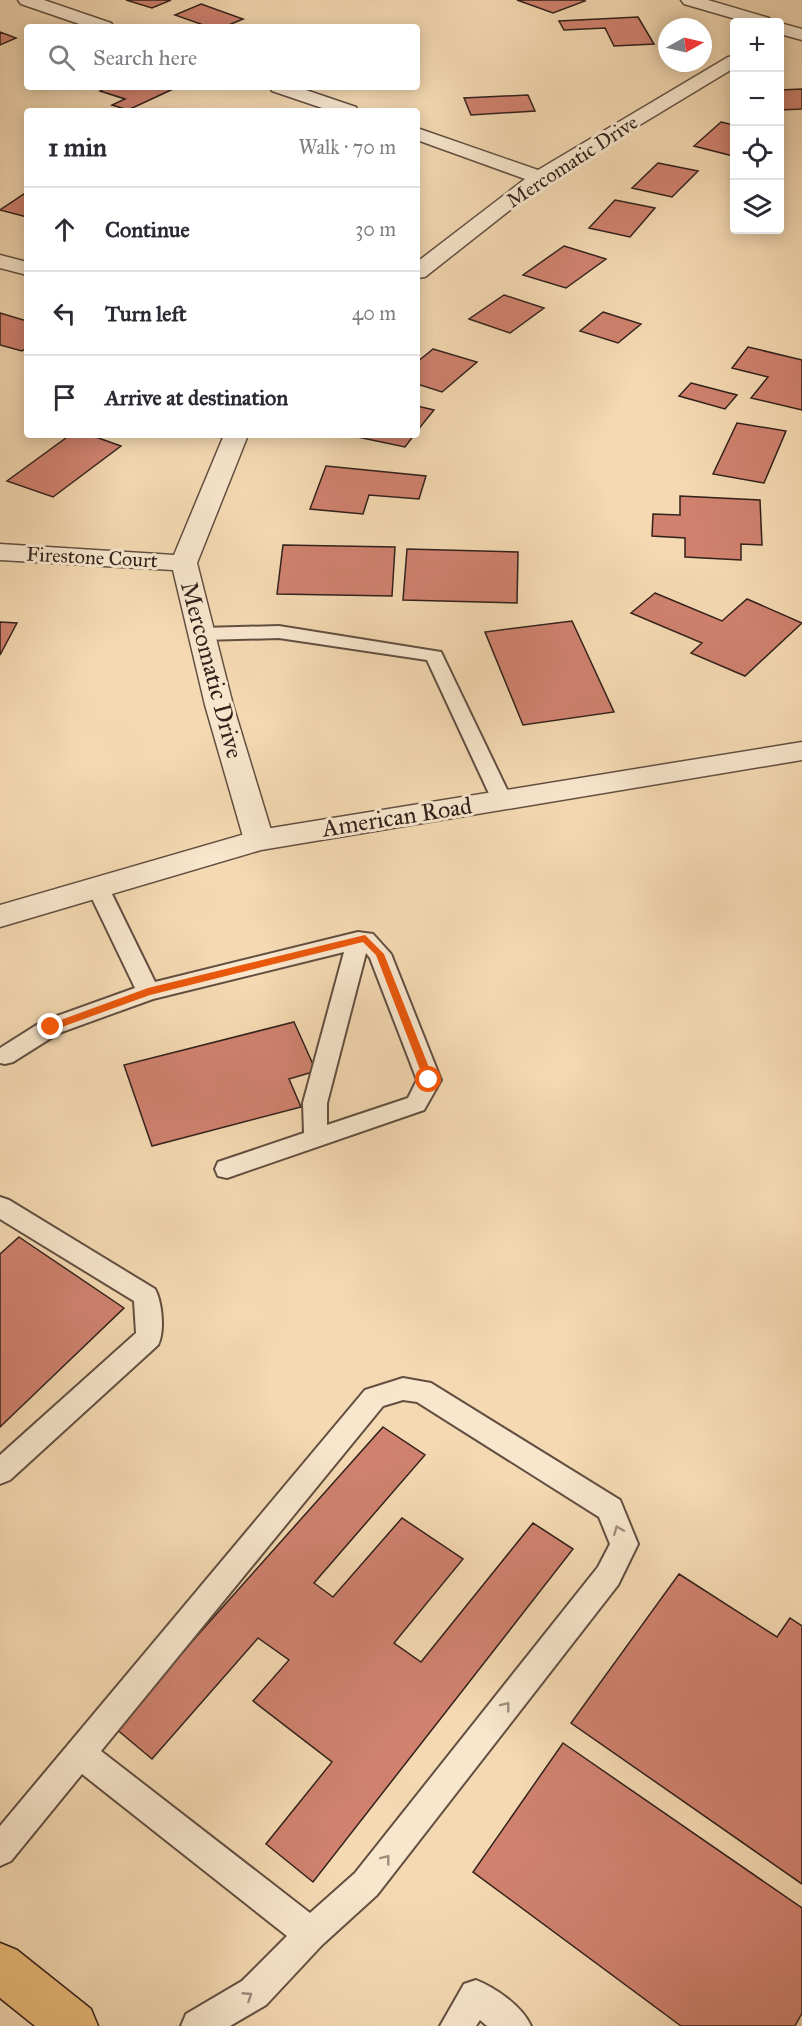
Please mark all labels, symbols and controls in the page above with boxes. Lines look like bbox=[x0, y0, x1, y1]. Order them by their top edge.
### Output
north arrow bbox=[658, 18, 712, 72]
map controls bbox=[730, 18, 784, 234]
button: + bbox=[730, 18, 784, 72]
search box bbox=[24, 24, 420, 90]
icon: search bbox=[45, 41, 78, 74]
text: Search here bbox=[93, 44, 197, 71]
button: − bbox=[730, 72, 784, 126]
street label: Mercomatic Drive bbox=[502, 110, 642, 212]
button: locate bbox=[730, 126, 784, 180]
text: 1 min bbox=[48, 131, 107, 163]
text: Walk · 70 m bbox=[298, 135, 396, 159]
button: layers bbox=[730, 180, 784, 234]
icon: ahead bbox=[48, 213, 81, 246]
text: Continue bbox=[105, 216, 190, 243]
text: 30 m bbox=[355, 217, 396, 241]
icon: left bbox=[48, 297, 81, 330]
text: Turn left bbox=[105, 300, 187, 327]
text: 40 m bbox=[352, 301, 396, 325]
icon: arrive bbox=[48, 381, 81, 414]
text: Arrive at destination bbox=[105, 384, 288, 411]
street label: Firestone Court bbox=[26, 542, 158, 572]
street label: Mercomatic Drive bbox=[174, 578, 250, 762]
street label: American Road bbox=[319, 790, 474, 844]
route end bbox=[37, 1013, 63, 1039]
route start bbox=[415, 1066, 441, 1092]
one-way arrow bbox=[613, 1525, 625, 1536]
one-way arrow bbox=[499, 1702, 510, 1713]
one-way arrow bbox=[379, 1855, 390, 1866]
one-way arrow bbox=[241, 1992, 252, 2003]

